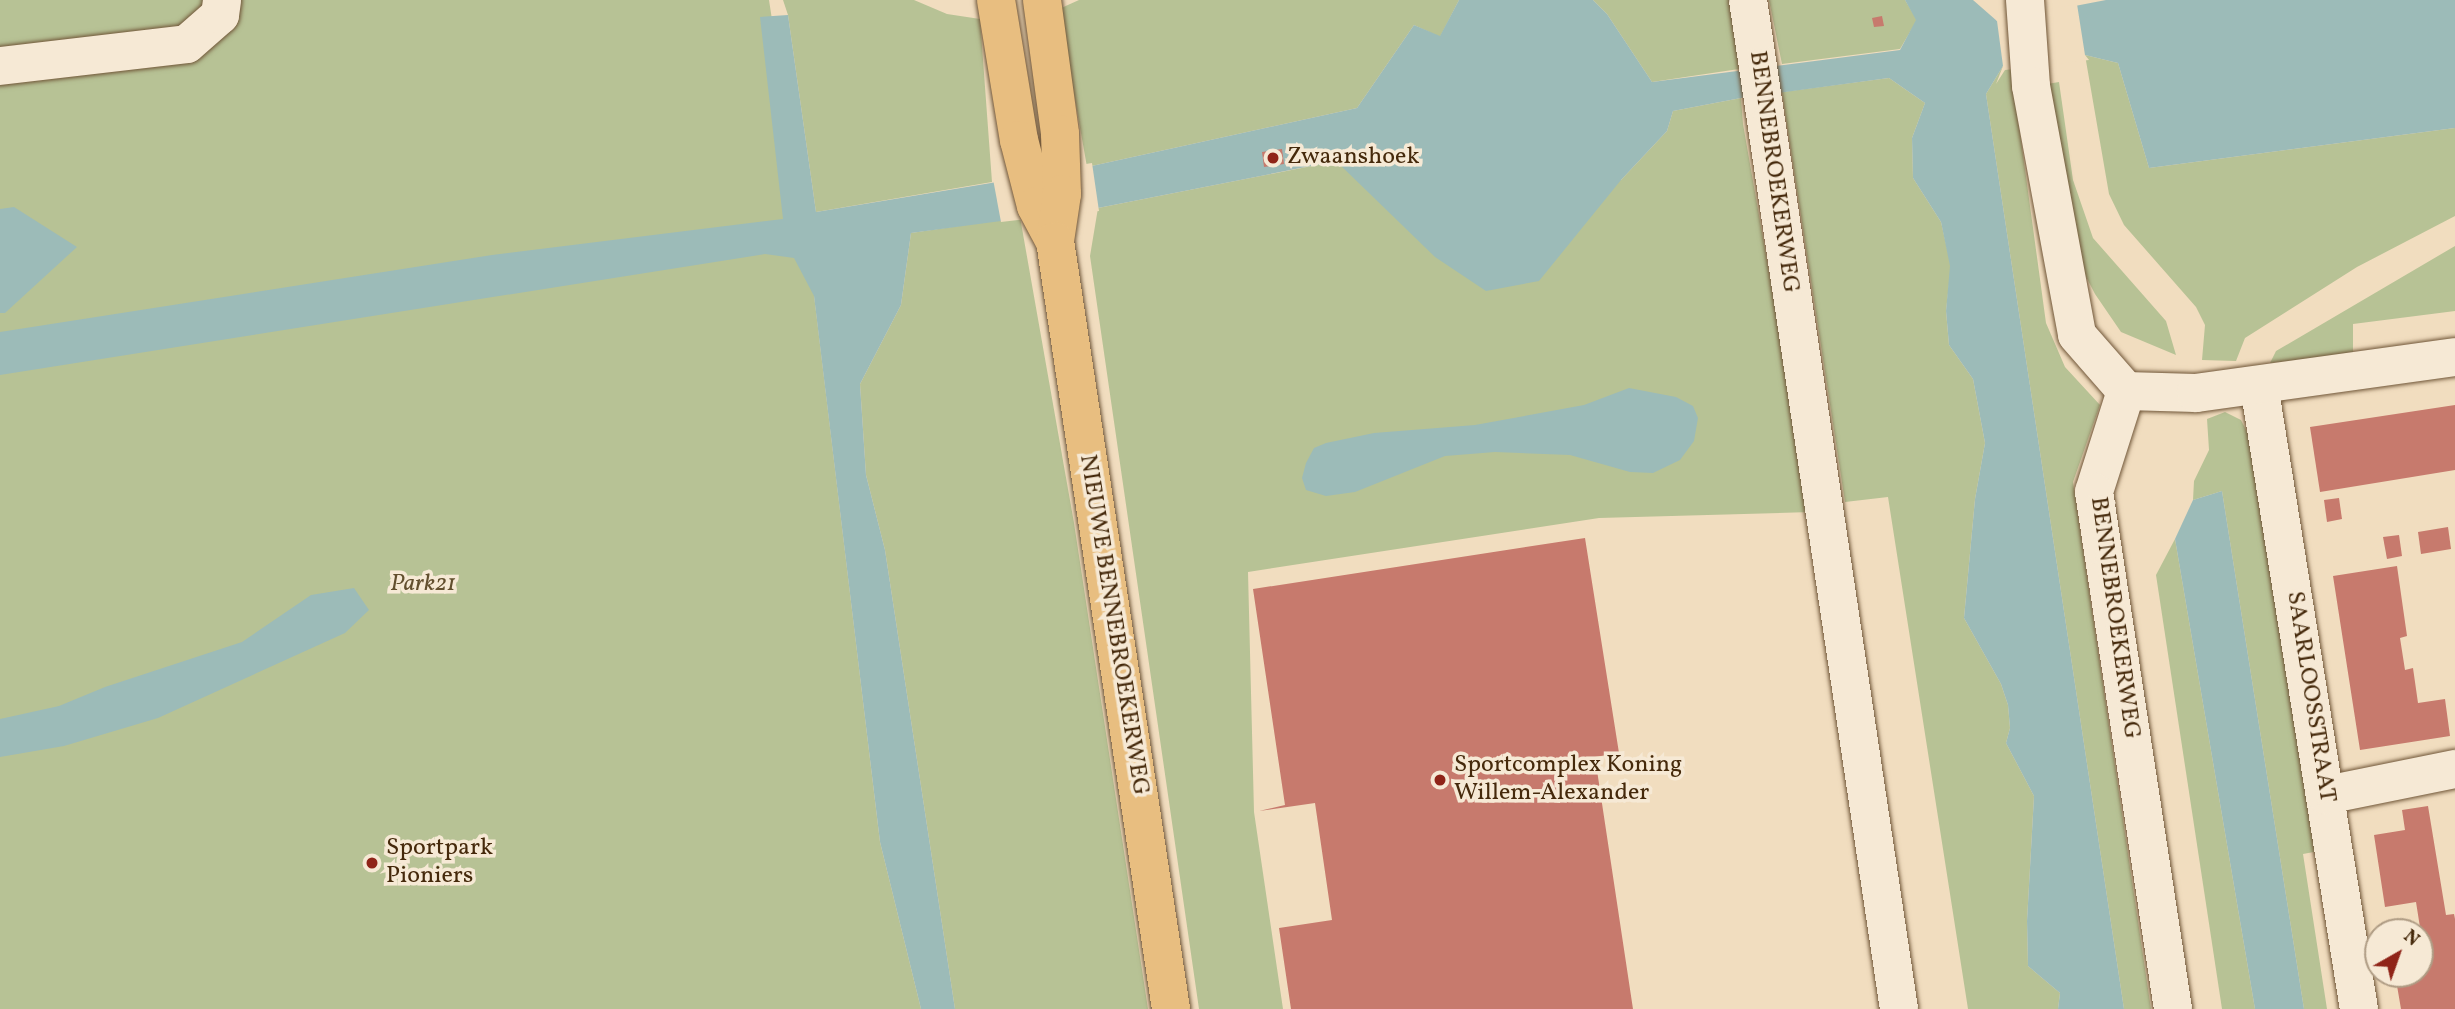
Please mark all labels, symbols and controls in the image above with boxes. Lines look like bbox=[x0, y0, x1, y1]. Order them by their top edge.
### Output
street label: BENNEBROEKERWEG bbox=[1742, 49, 1804, 295]
place label: Zwaanshoek bbox=[1287, 144, 1420, 172]
marker: Zwaanshoek bbox=[1265, 150, 1281, 166]
street label: NIEUWE BENNEBROEKERWEG bbox=[1072, 453, 1154, 797]
street label: BENNEBROEKERWEG bbox=[2083, 495, 2145, 741]
park label: Park21 bbox=[390, 571, 456, 599]
street label: SAARLOOSSTRAAT bbox=[2279, 589, 2341, 805]
place label: Sportcomplex Koning Willem-Alexander bbox=[1454, 752, 1682, 808]
marker: Sportcomplex Koning Willem-Alexander bbox=[1432, 772, 1448, 788]
place label: Sportpark Pioniers bbox=[386, 835, 493, 891]
marker: Sportpark Pioniers bbox=[364, 855, 380, 871]
north arrow bbox=[2364, 918, 2434, 988]
text: N bbox=[2398, 924, 2425, 953]

